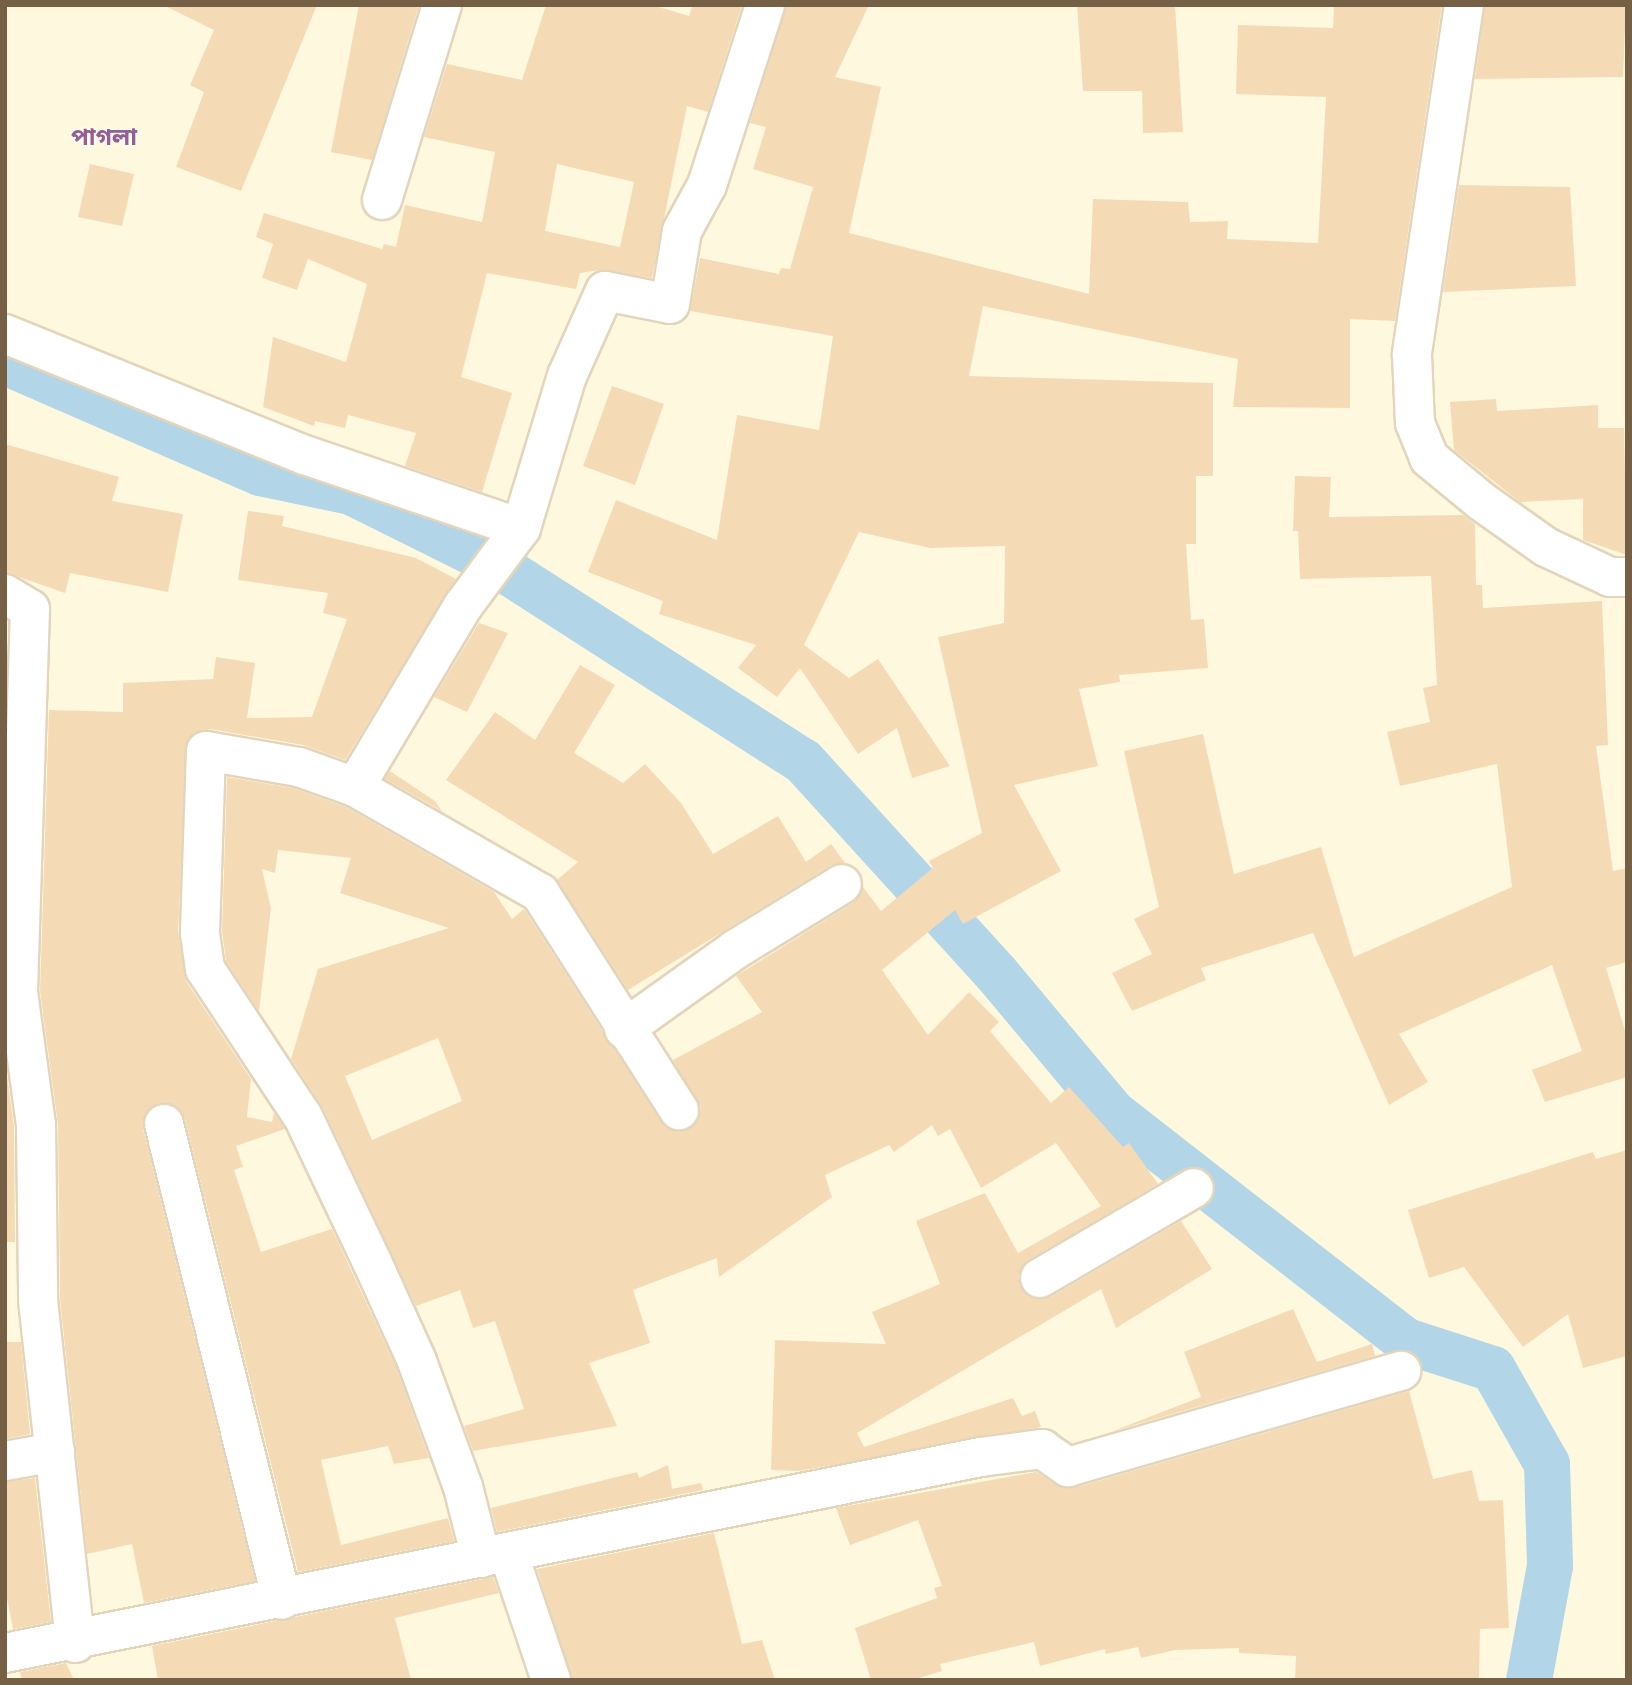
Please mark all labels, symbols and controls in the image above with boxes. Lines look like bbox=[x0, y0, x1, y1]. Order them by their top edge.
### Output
district label: পাগলা bbox=[71, 126, 137, 154]

